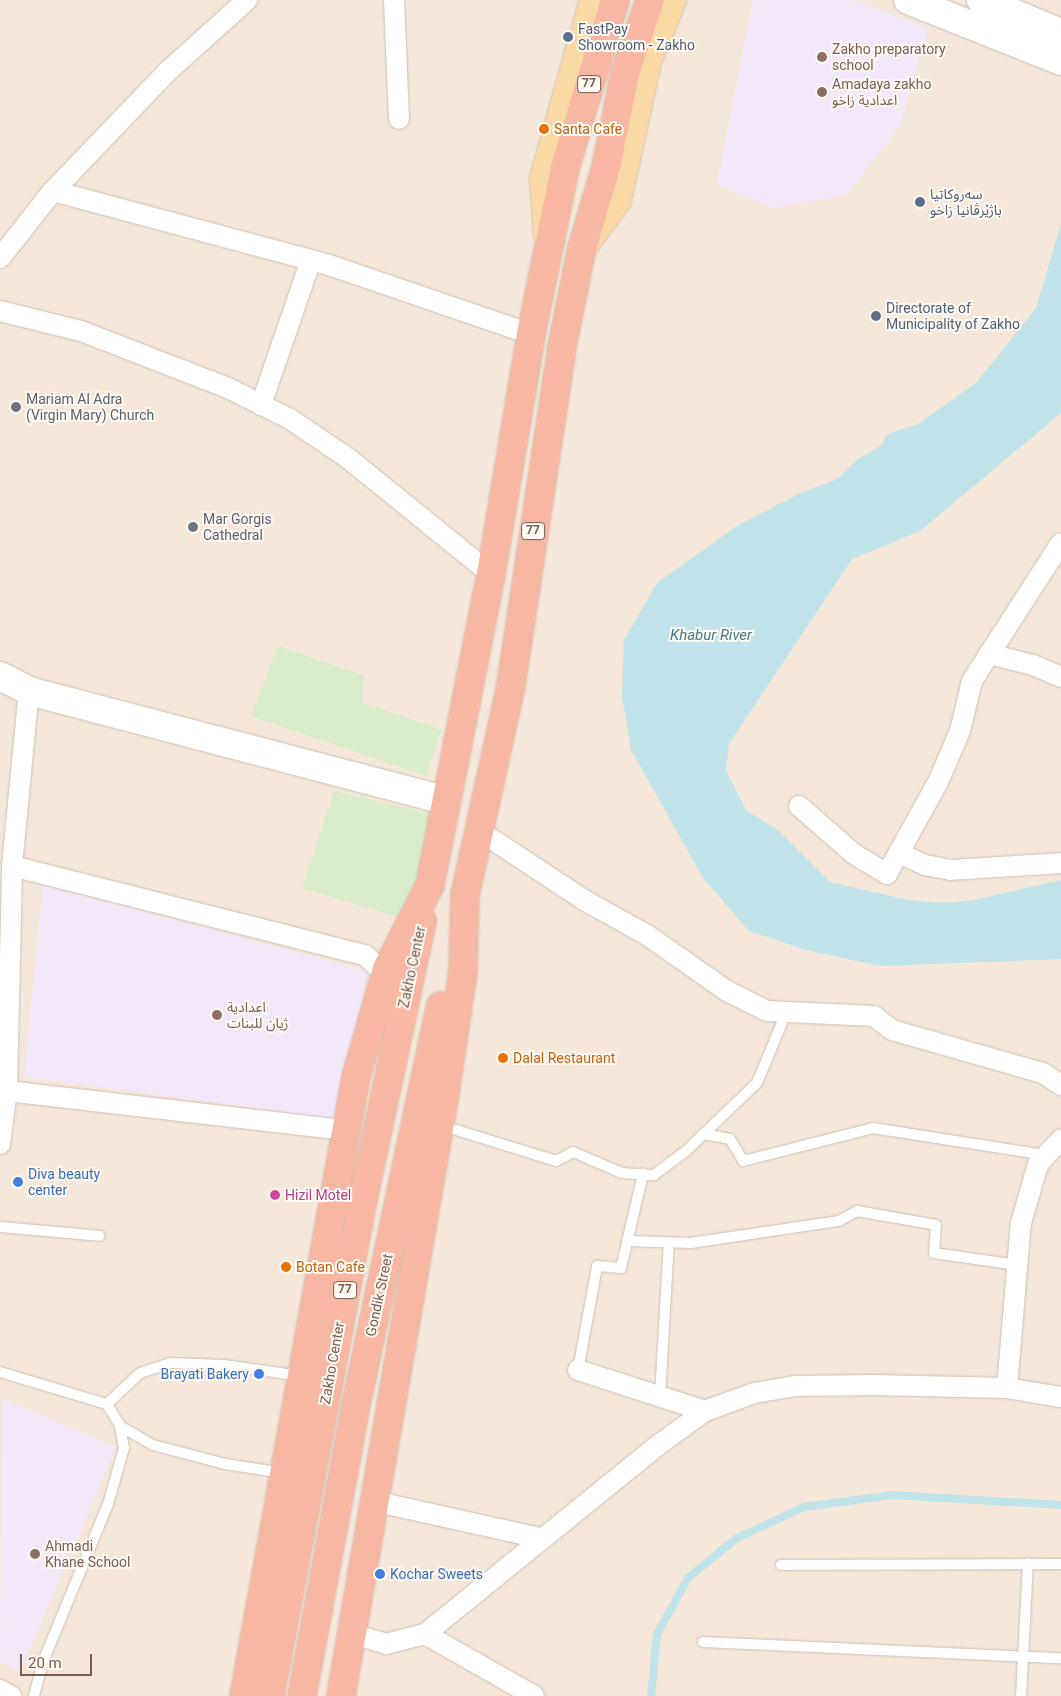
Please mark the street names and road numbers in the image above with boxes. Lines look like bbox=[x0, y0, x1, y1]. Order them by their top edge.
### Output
road number: 77 bbox=[576, 74, 602, 94]
road number: 77 bbox=[520, 522, 546, 540]
street label: Zakho Center bbox=[395, 925, 429, 1009]
street label: Gondik Street bbox=[362, 1252, 396, 1338]
road number: 77 bbox=[332, 1280, 358, 1300]
street label: Zakho Center bbox=[316, 1321, 348, 1405]

